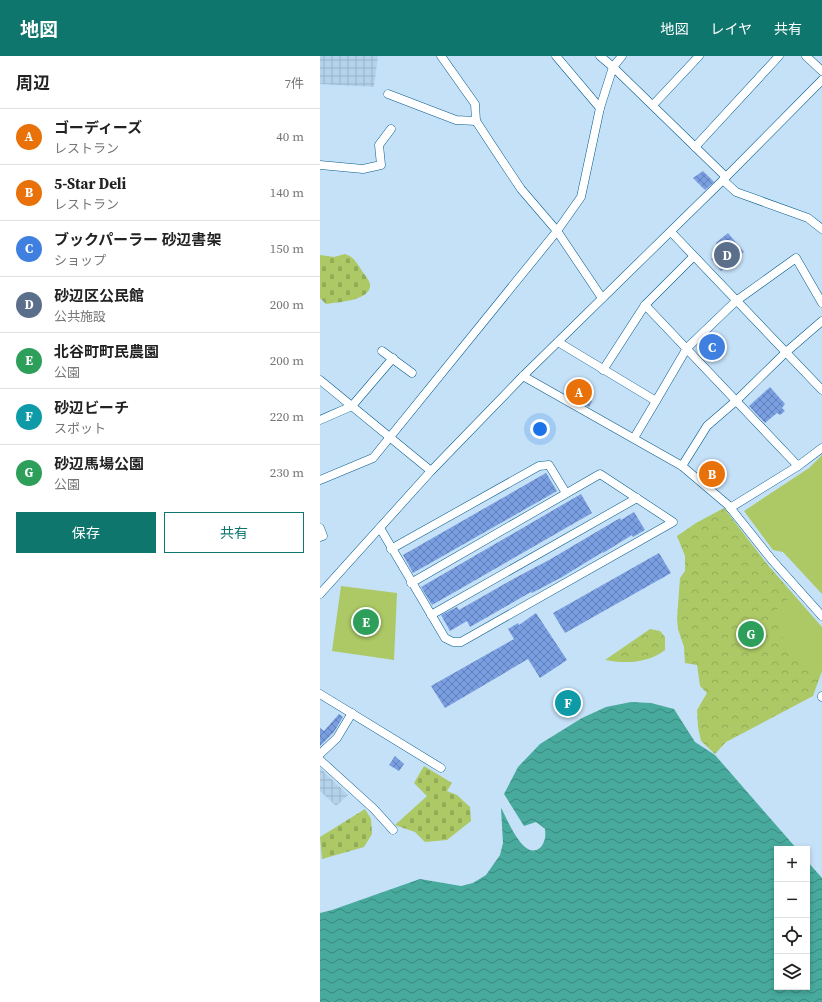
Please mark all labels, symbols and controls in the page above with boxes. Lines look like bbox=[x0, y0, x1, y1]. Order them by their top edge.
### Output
text: 地図 bbox=[20, 16, 58, 42]
text: 地図 bbox=[660, 19, 688, 39]
text: レイヤ bbox=[710, 19, 752, 39]
text: 共有 bbox=[774, 19, 802, 39]
text: 周辺 bbox=[16, 71, 50, 95]
text: 7件 bbox=[284, 75, 304, 92]
text: ゴーディーズ bbox=[54, 117, 142, 138]
text: A bbox=[25, 128, 33, 145]
text: 40 m bbox=[276, 128, 304, 145]
text: レストラン bbox=[54, 140, 119, 157]
text: 5-Star Deli bbox=[54, 173, 126, 194]
text: B bbox=[25, 184, 33, 201]
text: 140 m bbox=[270, 184, 304, 201]
text: レストラン bbox=[54, 196, 119, 213]
text: ブックパーラー 砂辺書架 bbox=[54, 229, 221, 250]
text: C bbox=[25, 240, 33, 257]
text: 150 m bbox=[270, 240, 304, 257]
pin: D bbox=[714, 240, 740, 270]
text: ショップ bbox=[54, 252, 106, 269]
text: 砂辺区公民館 bbox=[54, 285, 144, 306]
text: D bbox=[24, 296, 34, 313]
text: 200 m bbox=[270, 296, 304, 313]
text: 公共施設 bbox=[54, 308, 106, 325]
pin: C bbox=[699, 332, 725, 362]
text: 北谷町町民農園 bbox=[54, 341, 159, 362]
text: E bbox=[25, 352, 33, 369]
text: 200 m bbox=[270, 352, 304, 369]
text: 公園 bbox=[54, 364, 80, 381]
pin: A bbox=[566, 377, 592, 407]
text: 砂辺ビーチ bbox=[54, 397, 129, 418]
text: F bbox=[25, 408, 33, 425]
text: 220 m bbox=[270, 408, 304, 425]
your location bbox=[530, 419, 550, 439]
text: スポット bbox=[54, 420, 106, 437]
text: 砂辺馬場公園 bbox=[54, 453, 144, 474]
pin: B bbox=[699, 459, 725, 489]
text: G bbox=[25, 464, 33, 481]
text: 230 m bbox=[270, 464, 304, 481]
text: 公園 bbox=[54, 476, 80, 493]
button: 保存 bbox=[16, 512, 156, 553]
button: 共有 bbox=[164, 512, 304, 553]
pin: E bbox=[353, 607, 379, 637]
pin: G bbox=[738, 619, 764, 649]
pin: F bbox=[555, 688, 581, 718]
map controls bbox=[774, 846, 810, 990]
button: + bbox=[774, 846, 810, 882]
button: − bbox=[774, 882, 810, 918]
button: locate bbox=[774, 918, 810, 954]
button: layers bbox=[774, 954, 810, 990]

